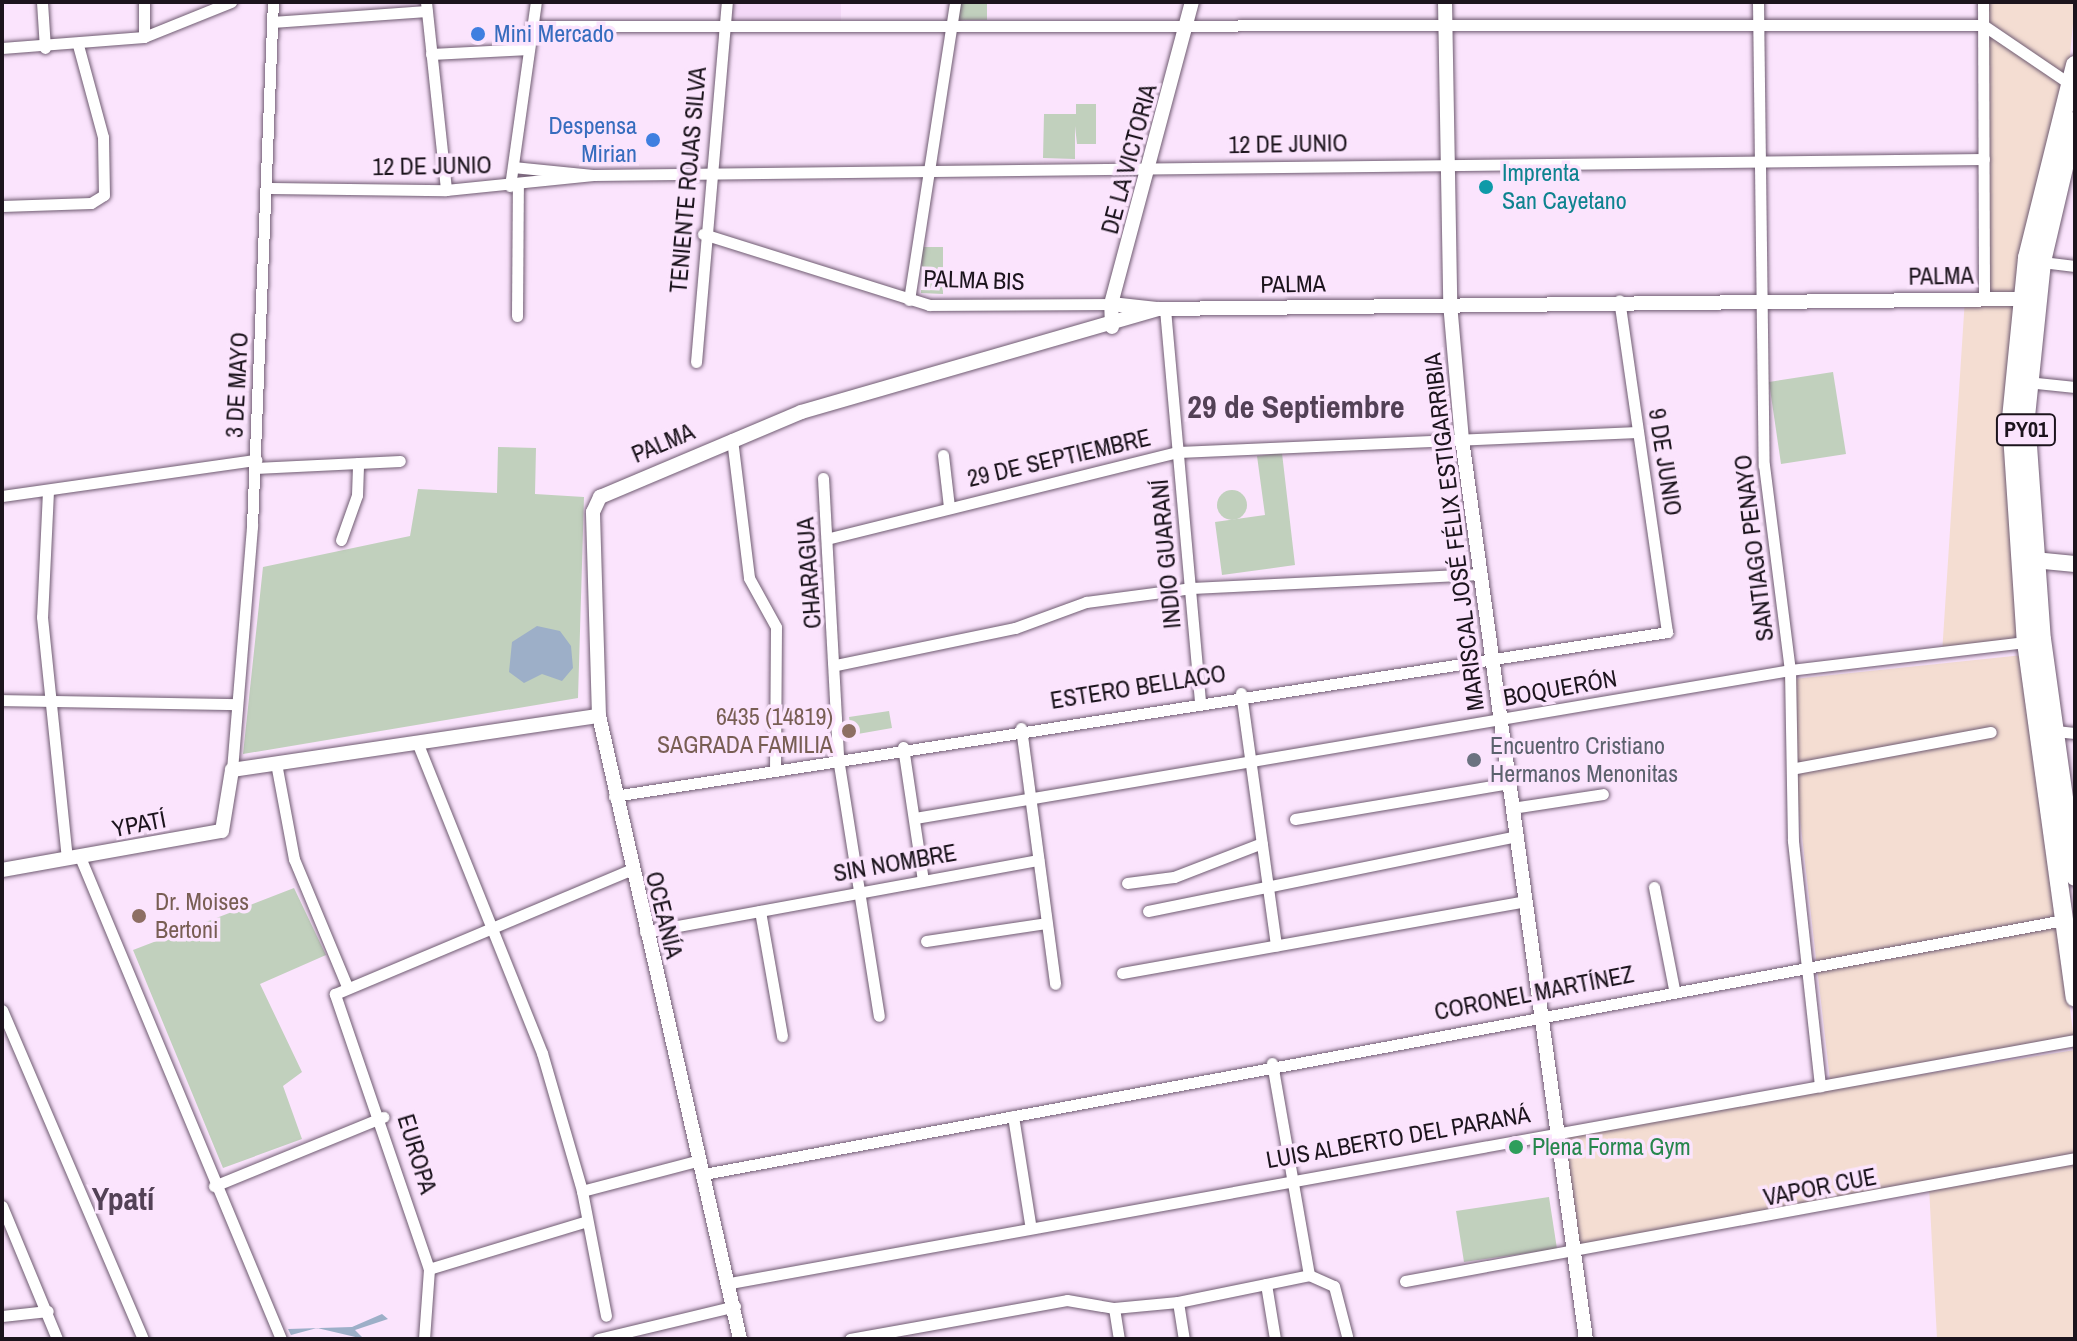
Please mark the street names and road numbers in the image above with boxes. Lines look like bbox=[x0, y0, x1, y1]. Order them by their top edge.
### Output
street label: TENIENTE ROJAS SILVA bbox=[664, 66, 712, 294]
street label: DE LA VICTORIA bbox=[1095, 80, 1163, 238]
street label: 12 DE JUNIO bbox=[1228, 129, 1348, 159]
street label: 12 DE JUNIO bbox=[372, 151, 492, 181]
street label: PALMA bbox=[1908, 261, 1974, 291]
street label: PALMA BIS bbox=[922, 264, 1026, 296]
street label: PALMA bbox=[1260, 269, 1326, 299]
street label: 3 DE MAYO bbox=[220, 331, 254, 439]
street label: MARISCAL JOSÉ FÉLIX ESTIGARRIBIA bbox=[1418, 351, 1490, 713]
street label: 9 DE JUNIO bbox=[1642, 406, 1688, 518]
road number: PY01 bbox=[1994, 412, 2058, 448]
street label: PALMA bbox=[627, 417, 699, 469]
street label: 29 DE SEPTIEMBRE bbox=[965, 423, 1153, 493]
street label: SANTIAGO PENAYO bbox=[1728, 453, 1780, 643]
street label: INDIO GUARANÍ bbox=[1145, 478, 1187, 630]
street label: CHARAGUA bbox=[791, 516, 827, 630]
street label: ESTERO BELLACO bbox=[1048, 659, 1228, 715]
street label: BOQUERÓN bbox=[1501, 664, 1619, 712]
street label: YPATÍ bbox=[110, 805, 168, 843]
street label: SIN NOMBRE bbox=[831, 838, 959, 888]
street label: OCEANÍA bbox=[639, 869, 689, 961]
street label: CORONEL MARTÍNEZ bbox=[1432, 959, 1636, 1027]
street label: LUIS ALBERTO DEL PARANÁ bbox=[1263, 1099, 1533, 1175]
street label: EUROPA bbox=[391, 1111, 443, 1197]
street label: VAPOR CUE bbox=[1761, 1162, 1879, 1212]

